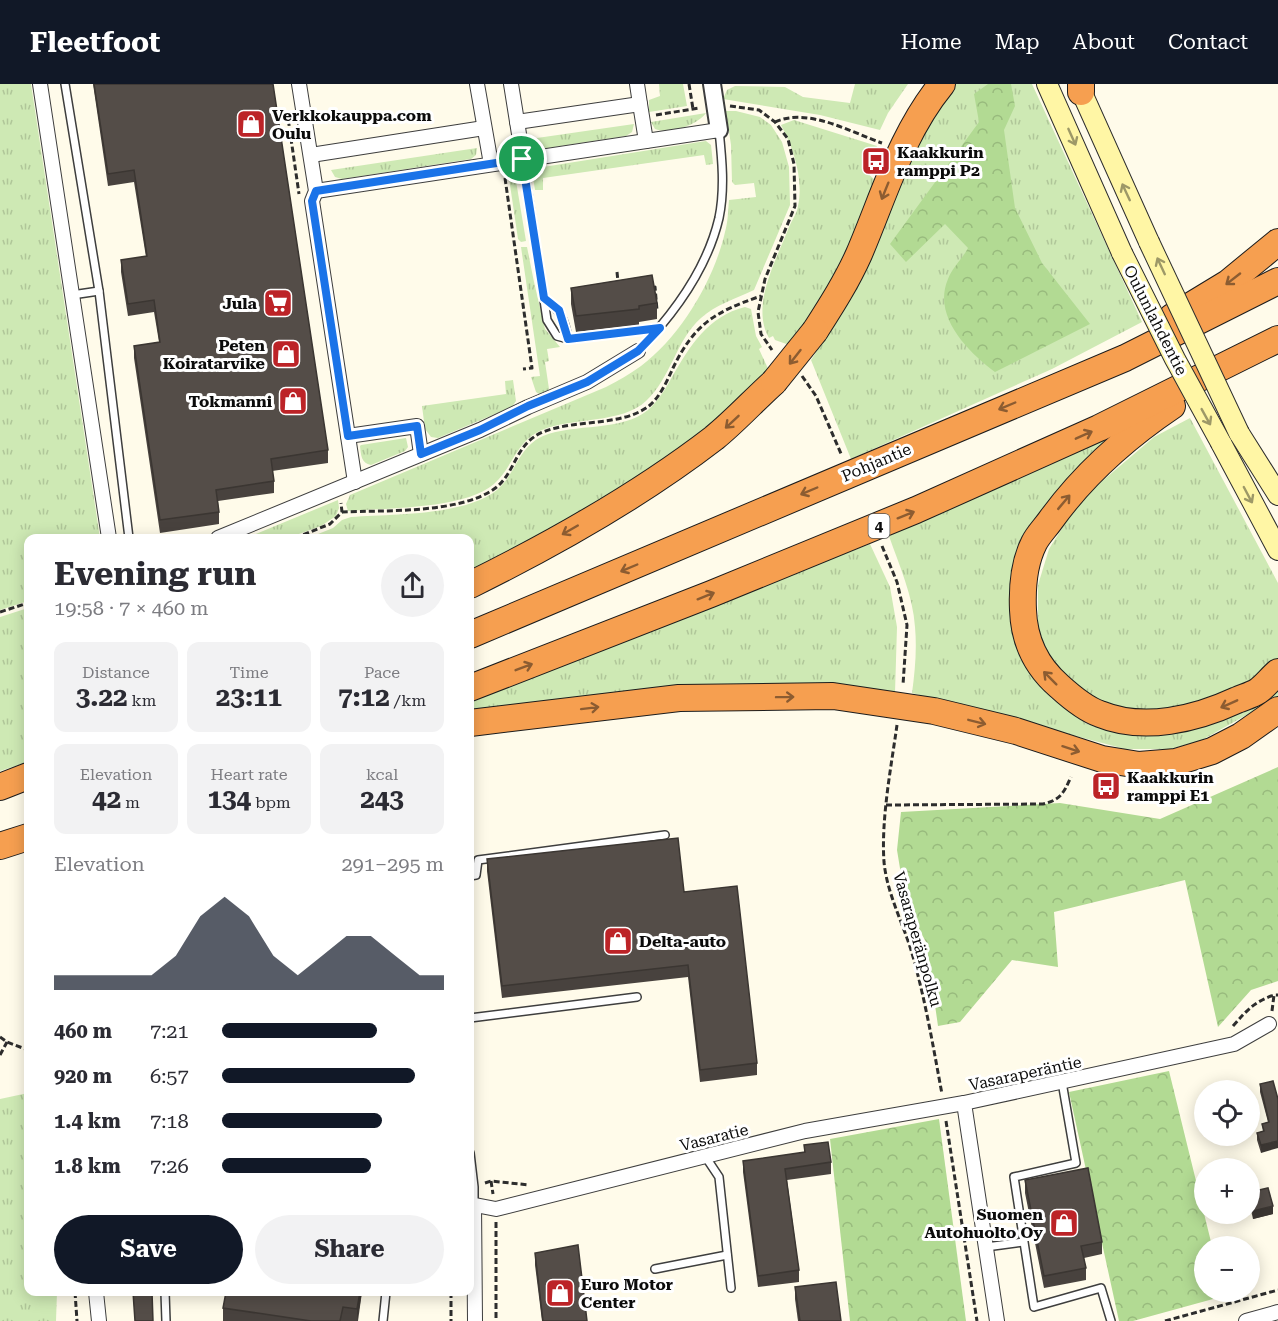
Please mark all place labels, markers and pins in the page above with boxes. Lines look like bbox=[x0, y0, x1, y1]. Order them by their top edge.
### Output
place label: Verkkokauppa.com Oulu bbox=[272, 106, 432, 143]
shop icon: Verkkokauppa.com Oulu bbox=[235, 108, 267, 140]
pin bbox=[496, 133, 547, 184]
place label: Kaakkurin ramppi P2 bbox=[897, 143, 984, 180]
bus stop icon: Kaakkurin ramppi P2 bbox=[860, 145, 892, 177]
supermarket icon: Jula bbox=[262, 287, 294, 319]
place label: Jula bbox=[222, 294, 258, 313]
place label: Peten Koiratarvike bbox=[163, 336, 265, 373]
shop icon: Peten Koiratarvike bbox=[270, 338, 302, 370]
shop icon: Tokmanni bbox=[277, 385, 309, 417]
place label: Tokmanni bbox=[189, 392, 273, 411]
place label: Kaakkurin ramppi E1 bbox=[1127, 768, 1214, 805]
bus stop icon: Kaakkurin ramppi E1 bbox=[1090, 770, 1122, 802]
shop icon: Delta-auto bbox=[602, 925, 634, 957]
place label: Delta-auto bbox=[639, 932, 726, 951]
place label: Suomen Autohuolto Oy bbox=[925, 1205, 1043, 1242]
shop icon: Suomen Autohuolto Oy bbox=[1048, 1207, 1080, 1239]
place label: Euro Motor Center bbox=[581, 1275, 673, 1312]
shop icon: Euro Motor Center bbox=[544, 1277, 576, 1309]

